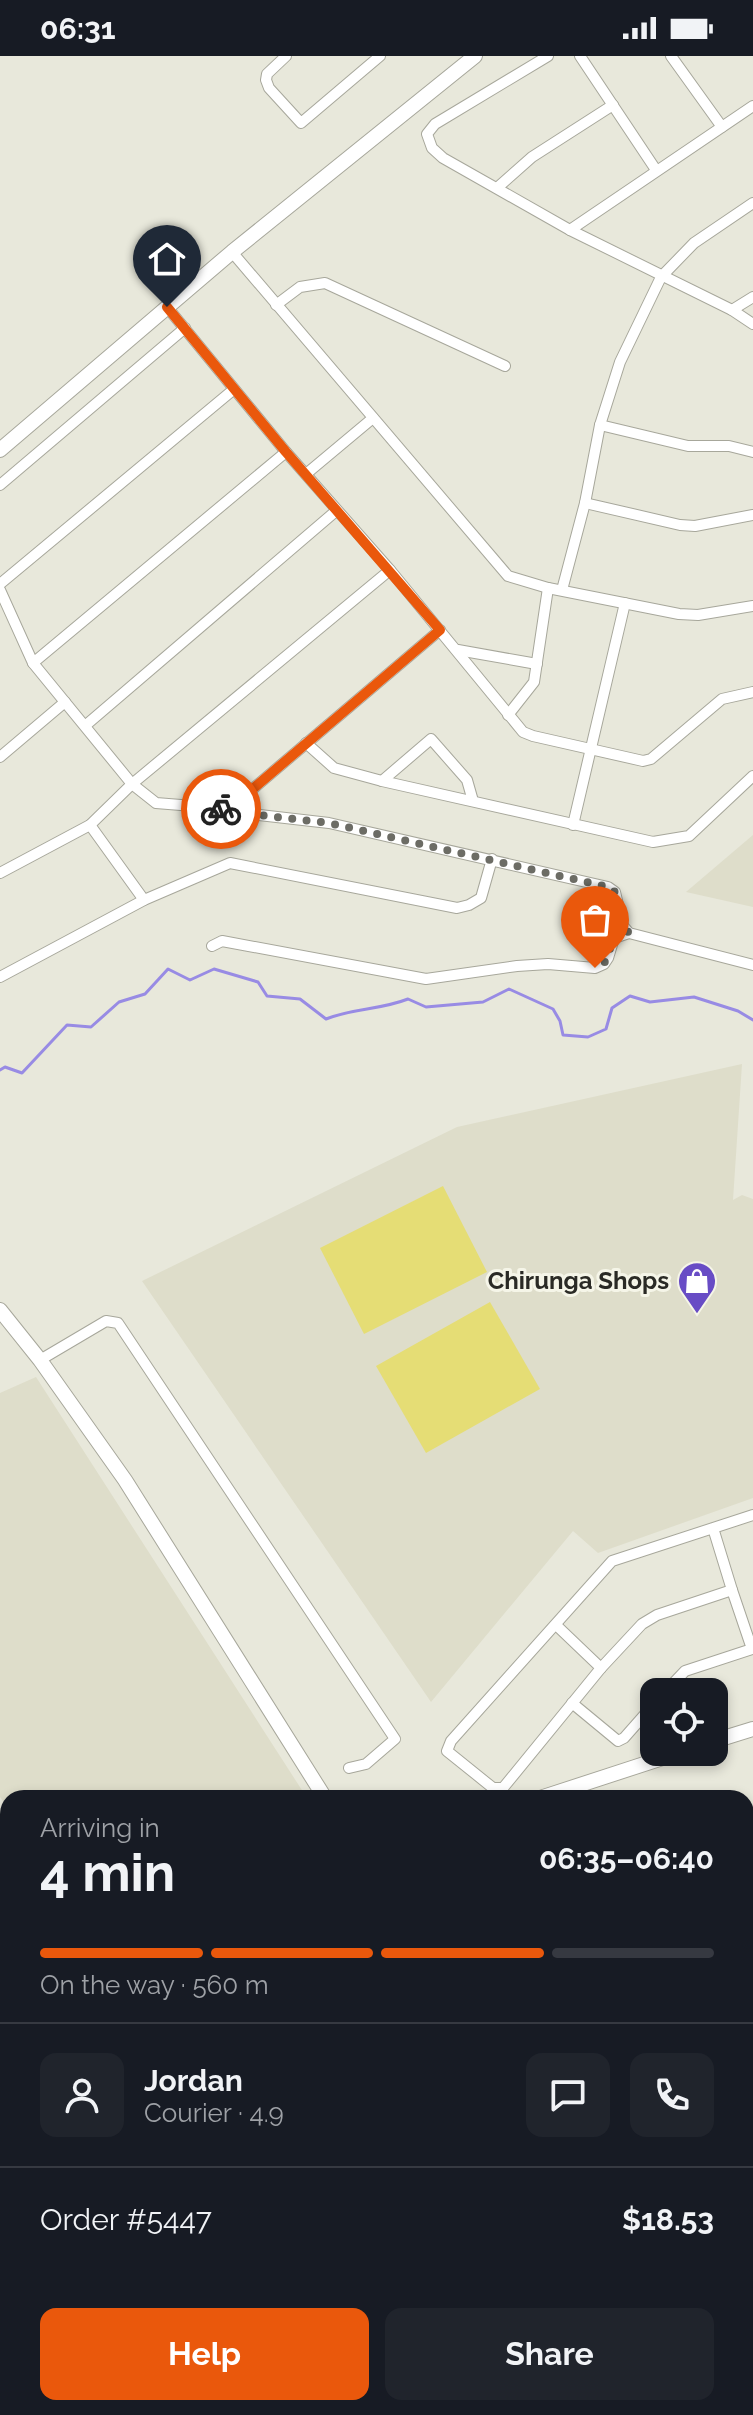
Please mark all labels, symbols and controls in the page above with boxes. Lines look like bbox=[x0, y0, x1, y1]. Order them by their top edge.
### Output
text: 06:31 bbox=[40, 11, 116, 46]
pin bbox=[133, 225, 201, 307]
icon: home bbox=[145, 237, 189, 281]
courier bbox=[181, 769, 261, 849]
icon: bike bbox=[199, 787, 243, 831]
pin bbox=[561, 886, 629, 968]
icon: bag bbox=[573, 898, 617, 942]
shop icon: Chirunga Shops bbox=[676, 1260, 718, 1315]
place label: Chirunga Shops bbox=[488, 1266, 669, 1295]
map controls bbox=[640, 1678, 728, 1766]
button: locate bbox=[640, 1678, 728, 1766]
text: Arriving in bbox=[40, 1813, 160, 1843]
text: 06:35–06:40 bbox=[539, 1841, 714, 1876]
text: 4 min bbox=[40, 1842, 175, 1903]
text: On the way · 560 m bbox=[40, 1970, 269, 2000]
button: person bbox=[40, 2053, 124, 2137]
button: chat bbox=[526, 2053, 610, 2137]
button: phone bbox=[630, 2053, 714, 2137]
text: Jordan bbox=[144, 2063, 243, 2098]
text: Courier · 4.9 bbox=[144, 2098, 284, 2128]
text: Order #5447 bbox=[40, 2202, 212, 2237]
text: $18.53 bbox=[622, 2202, 714, 2237]
button: Help bbox=[40, 2308, 369, 2400]
button: Share bbox=[385, 2308, 714, 2400]

